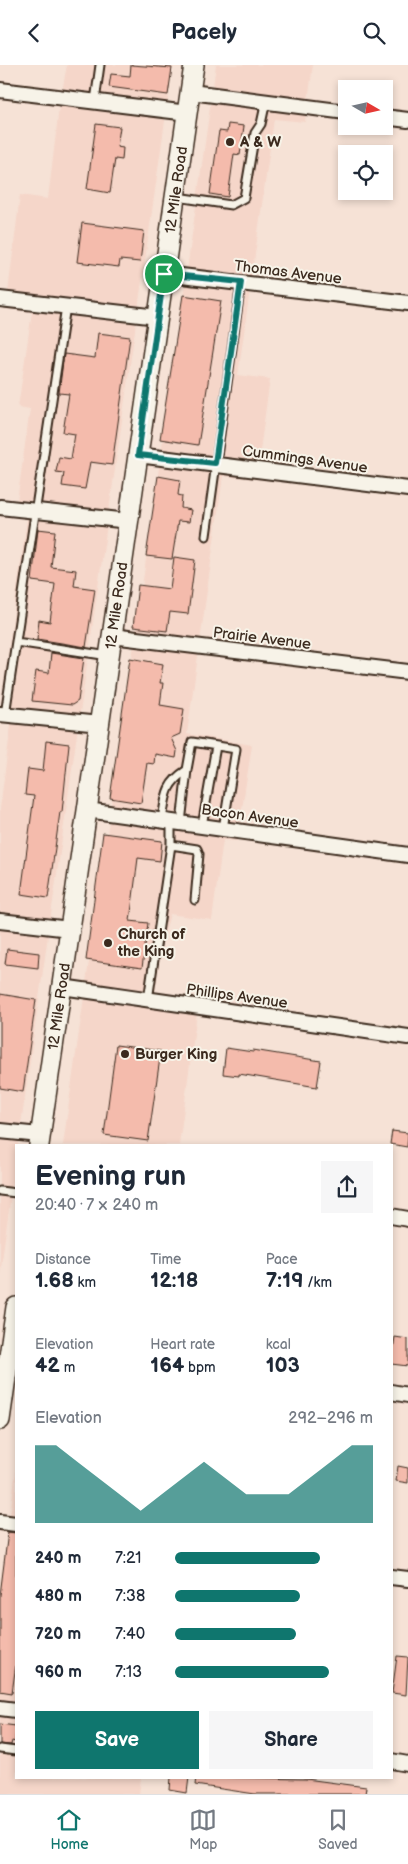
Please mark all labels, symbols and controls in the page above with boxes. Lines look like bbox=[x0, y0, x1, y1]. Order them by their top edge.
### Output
icon: back bbox=[20, 19, 48, 47]
text: Pacely bbox=[171, 19, 237, 46]
icon: search bbox=[360, 19, 388, 47]
north arrow bbox=[338, 80, 392, 135]
map controls bbox=[338, 80, 393, 200]
place label: A & W bbox=[239, 133, 281, 152]
marker: A & W bbox=[224, 136, 236, 148]
street label: 12 Mile Road bbox=[161, 145, 192, 235]
button: locate bbox=[338, 145, 393, 200]
pin bbox=[143, 253, 185, 295]
street label: Thomas Avenue bbox=[233, 256, 343, 289]
icon: arrive bbox=[150, 260, 178, 288]
street label: Cummings Avenue bbox=[241, 441, 369, 478]
street label: 12 Mile Road bbox=[101, 561, 133, 650]
street label: Prairie Avenue bbox=[212, 623, 312, 654]
street label: Bacon Avenue bbox=[200, 800, 300, 833]
place label: Church of the King bbox=[117, 925, 186, 961]
marker: Church of the King bbox=[102, 937, 114, 949]
street label: 12 Mile Road bbox=[44, 962, 75, 1051]
street label: Phillips Avenue bbox=[185, 980, 289, 1013]
place label: Burger King bbox=[135, 1045, 217, 1064]
marker: Burger King bbox=[119, 1048, 131, 1060]
text: Evening run bbox=[35, 1160, 186, 1193]
button: share bbox=[321, 1161, 373, 1213]
text: 20:40 · 7 × 240 m bbox=[35, 1196, 158, 1215]
text: Distance bbox=[35, 1251, 91, 1268]
text: Time bbox=[150, 1251, 181, 1268]
text: Pace bbox=[266, 1251, 298, 1268]
text: 1.68 bbox=[35, 1268, 74, 1293]
text: 12:18 bbox=[150, 1268, 198, 1293]
text: 7:19 bbox=[266, 1268, 303, 1293]
text: km bbox=[74, 1274, 96, 1291]
text: /km bbox=[303, 1274, 332, 1291]
text: Elevation bbox=[35, 1336, 93, 1353]
text: Heart rate bbox=[150, 1336, 215, 1353]
text: kcal bbox=[266, 1336, 291, 1353]
text: 42 bbox=[35, 1353, 60, 1378]
text: 164 bbox=[150, 1353, 184, 1378]
text: 103 bbox=[266, 1353, 300, 1378]
text: m bbox=[60, 1359, 75, 1376]
text: bpm bbox=[184, 1359, 216, 1376]
text: Elevation bbox=[35, 1409, 102, 1428]
text: 292–296 m bbox=[288, 1409, 373, 1428]
text: 240 m bbox=[35, 1549, 81, 1568]
text: 7:21 bbox=[115, 1549, 141, 1568]
text: 480 m bbox=[35, 1587, 82, 1606]
text: 7:38 bbox=[115, 1587, 145, 1606]
text: 720 m bbox=[35, 1625, 81, 1644]
text: 7:40 bbox=[115, 1625, 145, 1644]
text: 960 m bbox=[35, 1663, 82, 1682]
text: 7:13 bbox=[115, 1663, 142, 1682]
button: Save bbox=[35, 1711, 199, 1769]
button: Share bbox=[209, 1711, 373, 1769]
tab: Home bbox=[50, 1806, 88, 1853]
tab: Map bbox=[189, 1806, 217, 1853]
tab: Saved bbox=[318, 1806, 358, 1853]

